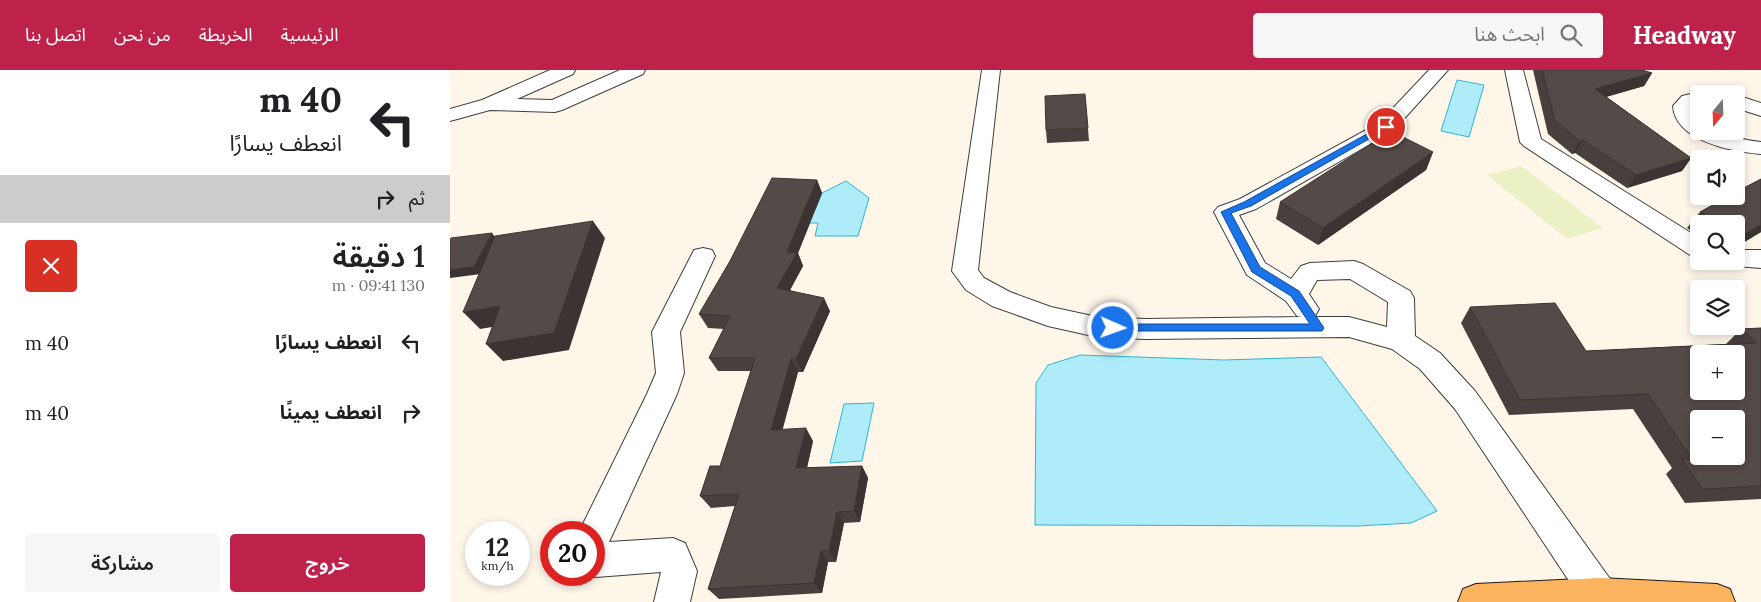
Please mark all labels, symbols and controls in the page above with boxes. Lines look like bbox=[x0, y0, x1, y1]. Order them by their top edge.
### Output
search box bbox=[1253, 13, 1603, 58]
text: Headway bbox=[1633, 20, 1736, 51]
icon: search bbox=[1557, 21, 1585, 49]
text: ابحث هنا bbox=[1474, 22, 1545, 46]
text: اتصل بنا bbox=[25, 23, 86, 46]
text: من نحن bbox=[114, 23, 171, 46]
text: الخريطة bbox=[199, 23, 253, 46]
text: الرئيسية bbox=[281, 23, 338, 46]
text: 40 m bbox=[259, 77, 342, 122]
north arrow bbox=[1690, 85, 1745, 140]
map controls bbox=[1690, 85, 1745, 465]
icon: left bbox=[360, 90, 425, 155]
pin bbox=[1365, 106, 1407, 148]
icon: arrive bbox=[1372, 113, 1400, 141]
text: انعطف يسارًا bbox=[229, 129, 342, 157]
button: sound bbox=[1690, 150, 1745, 205]
icon: right bbox=[371, 185, 399, 213]
text: ثم bbox=[409, 186, 425, 210]
button: search bbox=[1690, 215, 1745, 270]
text: 1 دقيقة bbox=[333, 237, 425, 275]
button: close bbox=[25, 240, 77, 292]
text: 130 m · 09:41 bbox=[332, 275, 425, 295]
button: layers bbox=[1690, 280, 1745, 335]
position arrow bbox=[1086, 301, 1138, 353]
icon: left bbox=[397, 329, 425, 357]
text: انعطف يسارًا bbox=[275, 330, 382, 354]
text: 40 m bbox=[25, 331, 69, 355]
button: + bbox=[1690, 345, 1745, 400]
icon: right bbox=[397, 399, 425, 427]
text: انعطف يمينًا bbox=[280, 400, 382, 424]
text: 40 m bbox=[25, 401, 69, 425]
button: − bbox=[1690, 410, 1745, 465]
speed limit sign: 20 bbox=[540, 521, 605, 586]
text: 12 bbox=[486, 531, 509, 563]
button: مشاركة bbox=[25, 534, 220, 592]
button: خروج bbox=[230, 534, 425, 592]
text: km/h bbox=[481, 558, 514, 573]

